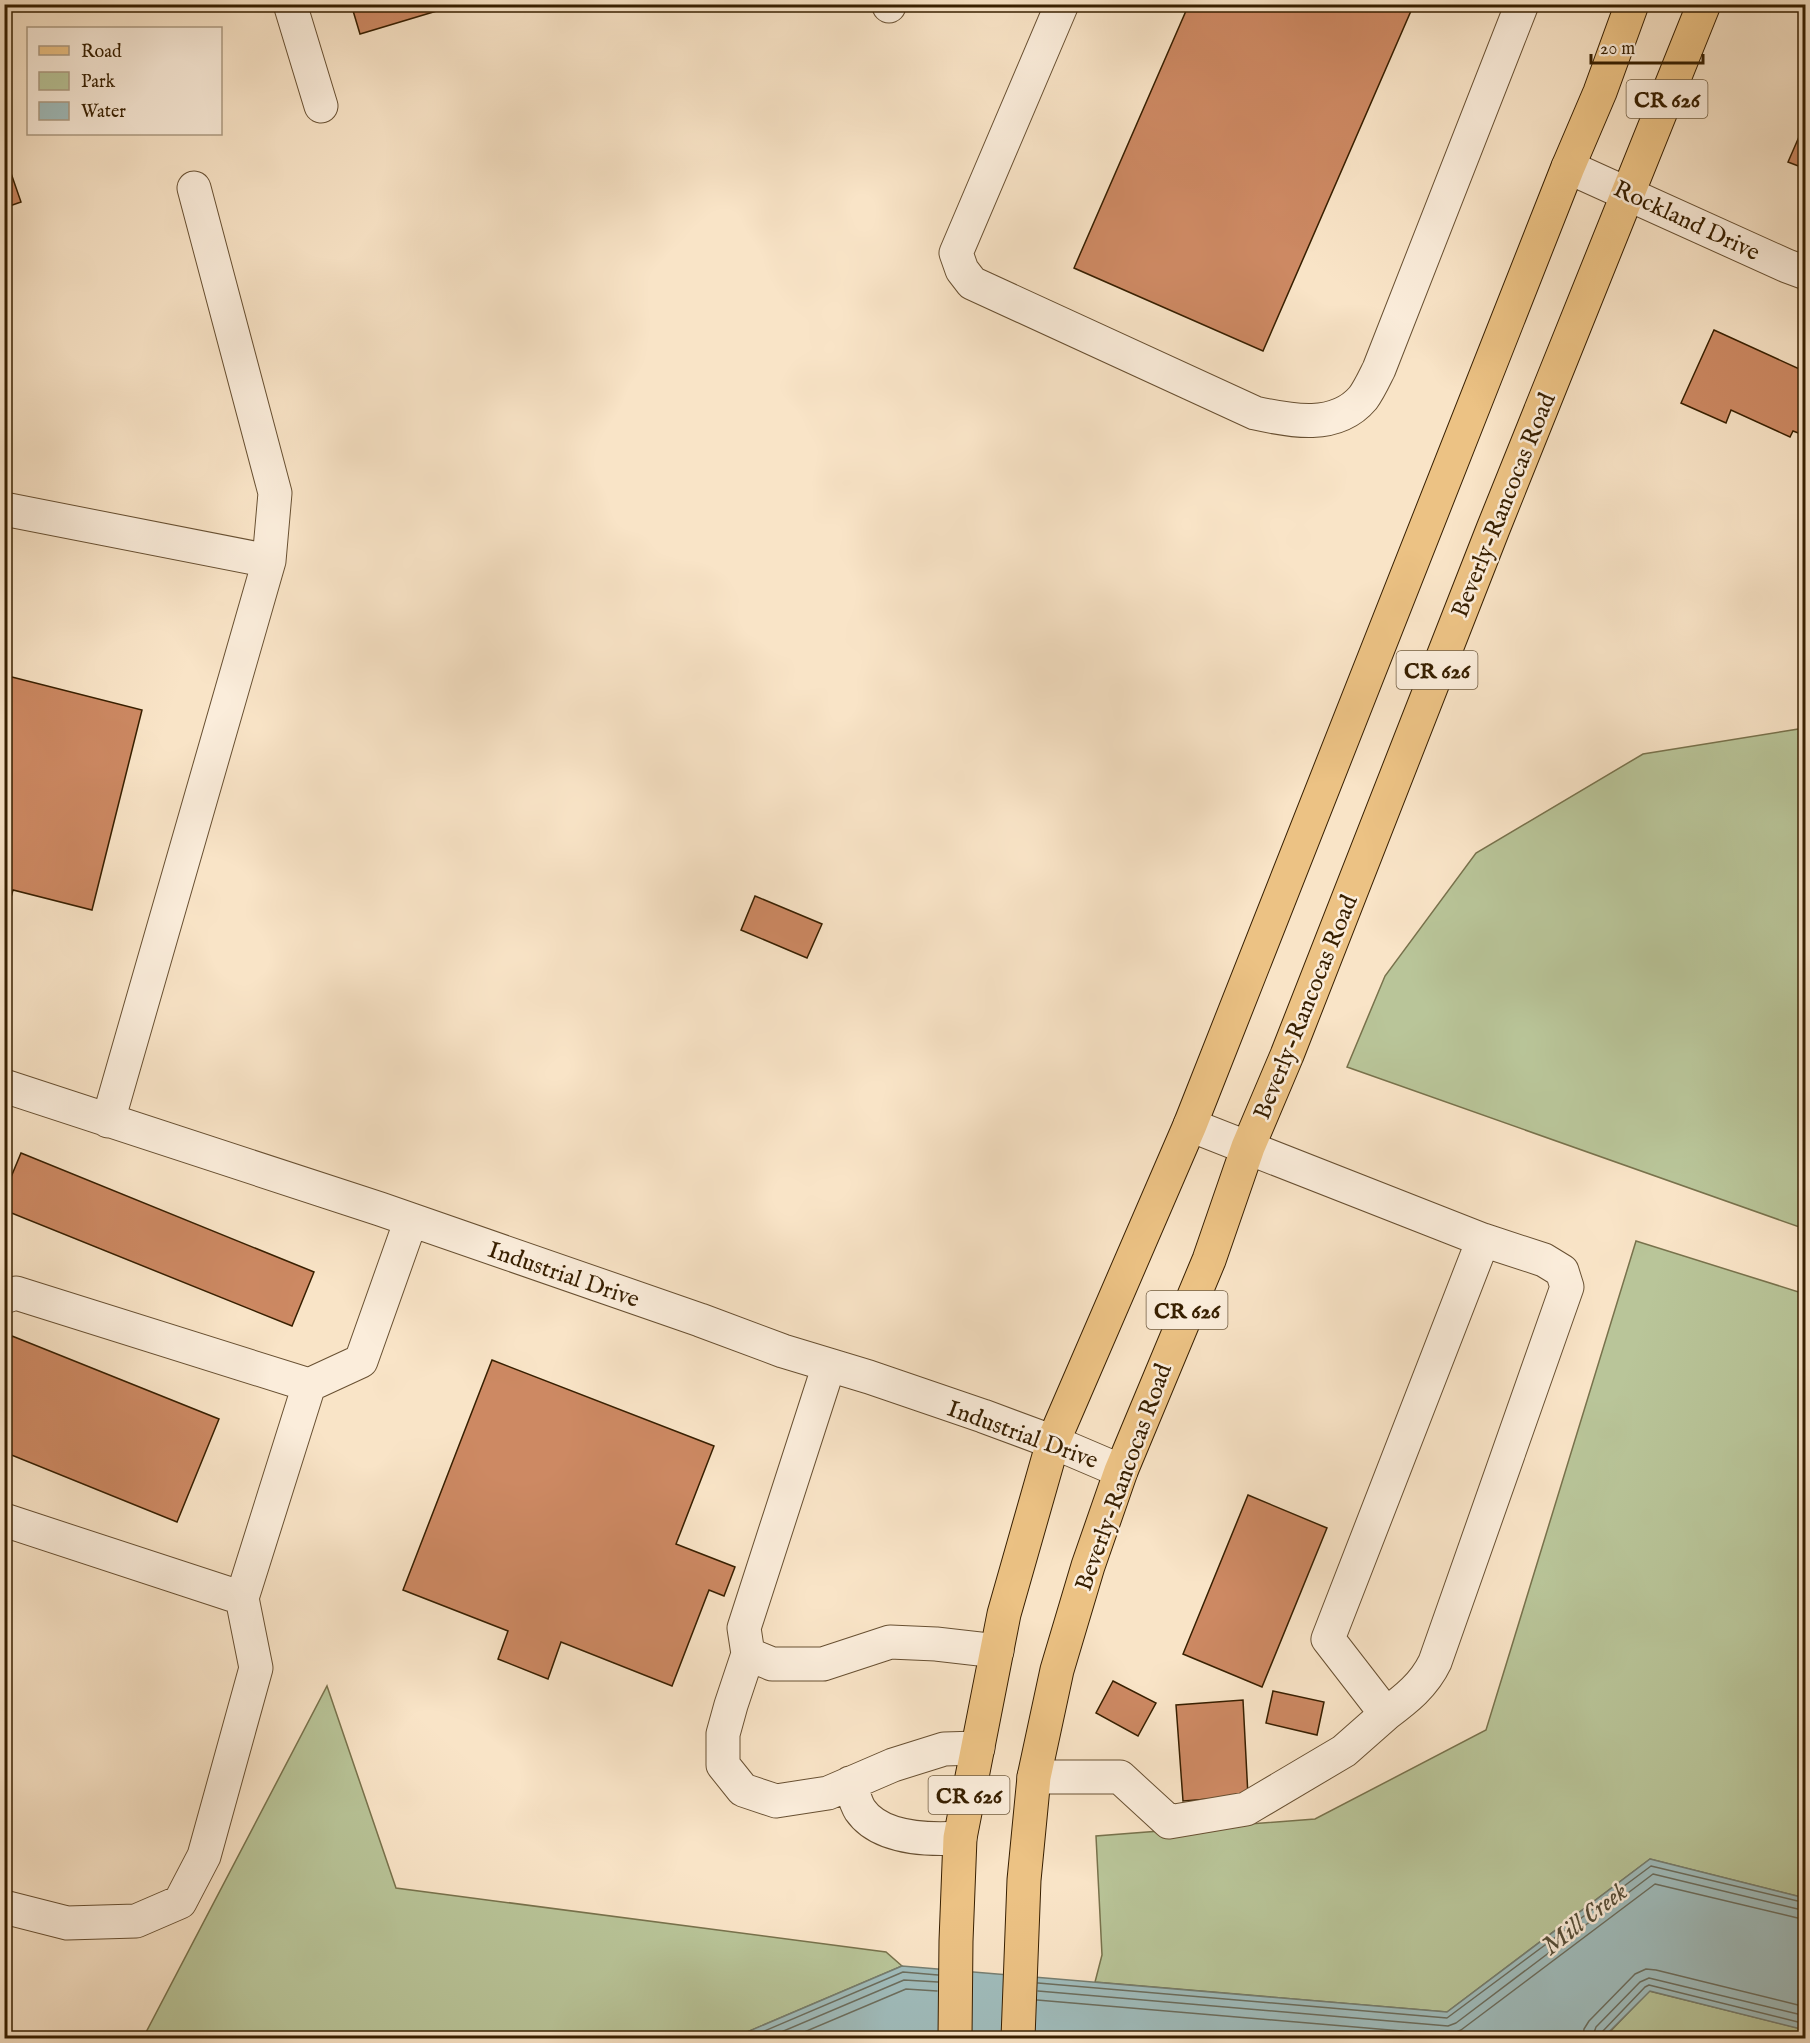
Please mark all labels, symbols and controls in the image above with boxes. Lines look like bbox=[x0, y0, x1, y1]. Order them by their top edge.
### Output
legend bbox=[27, 27, 222, 135]
scale bar bbox=[1591, 27, 1704, 65]
text: 20 m bbox=[1600, 38, 1635, 61]
text: Road bbox=[81, 41, 122, 64]
text: Park bbox=[81, 71, 116, 94]
road number: CR 626 bbox=[1626, 80, 1708, 118]
text: Water bbox=[81, 101, 126, 124]
street label: Rockland Drive bbox=[1608, 174, 1764, 269]
street label: Beverly-Rancocas Road bbox=[1445, 388, 1564, 622]
road number: CR 626 bbox=[1396, 651, 1478, 689]
street label: Beverly-Rancocas Road bbox=[1247, 890, 1366, 1124]
street label: Industrial Drive bbox=[484, 1235, 643, 1316]
road number: CR 626 bbox=[1146, 1291, 1228, 1329]
street label: Beverly-Rancocas Road bbox=[1069, 1359, 1180, 1595]
street label: Industrial Drive bbox=[943, 1394, 1102, 1477]
road number: CR 626 bbox=[928, 1776, 1010, 1814]
water label: Mill Creek bbox=[1535, 1875, 1635, 1963]

